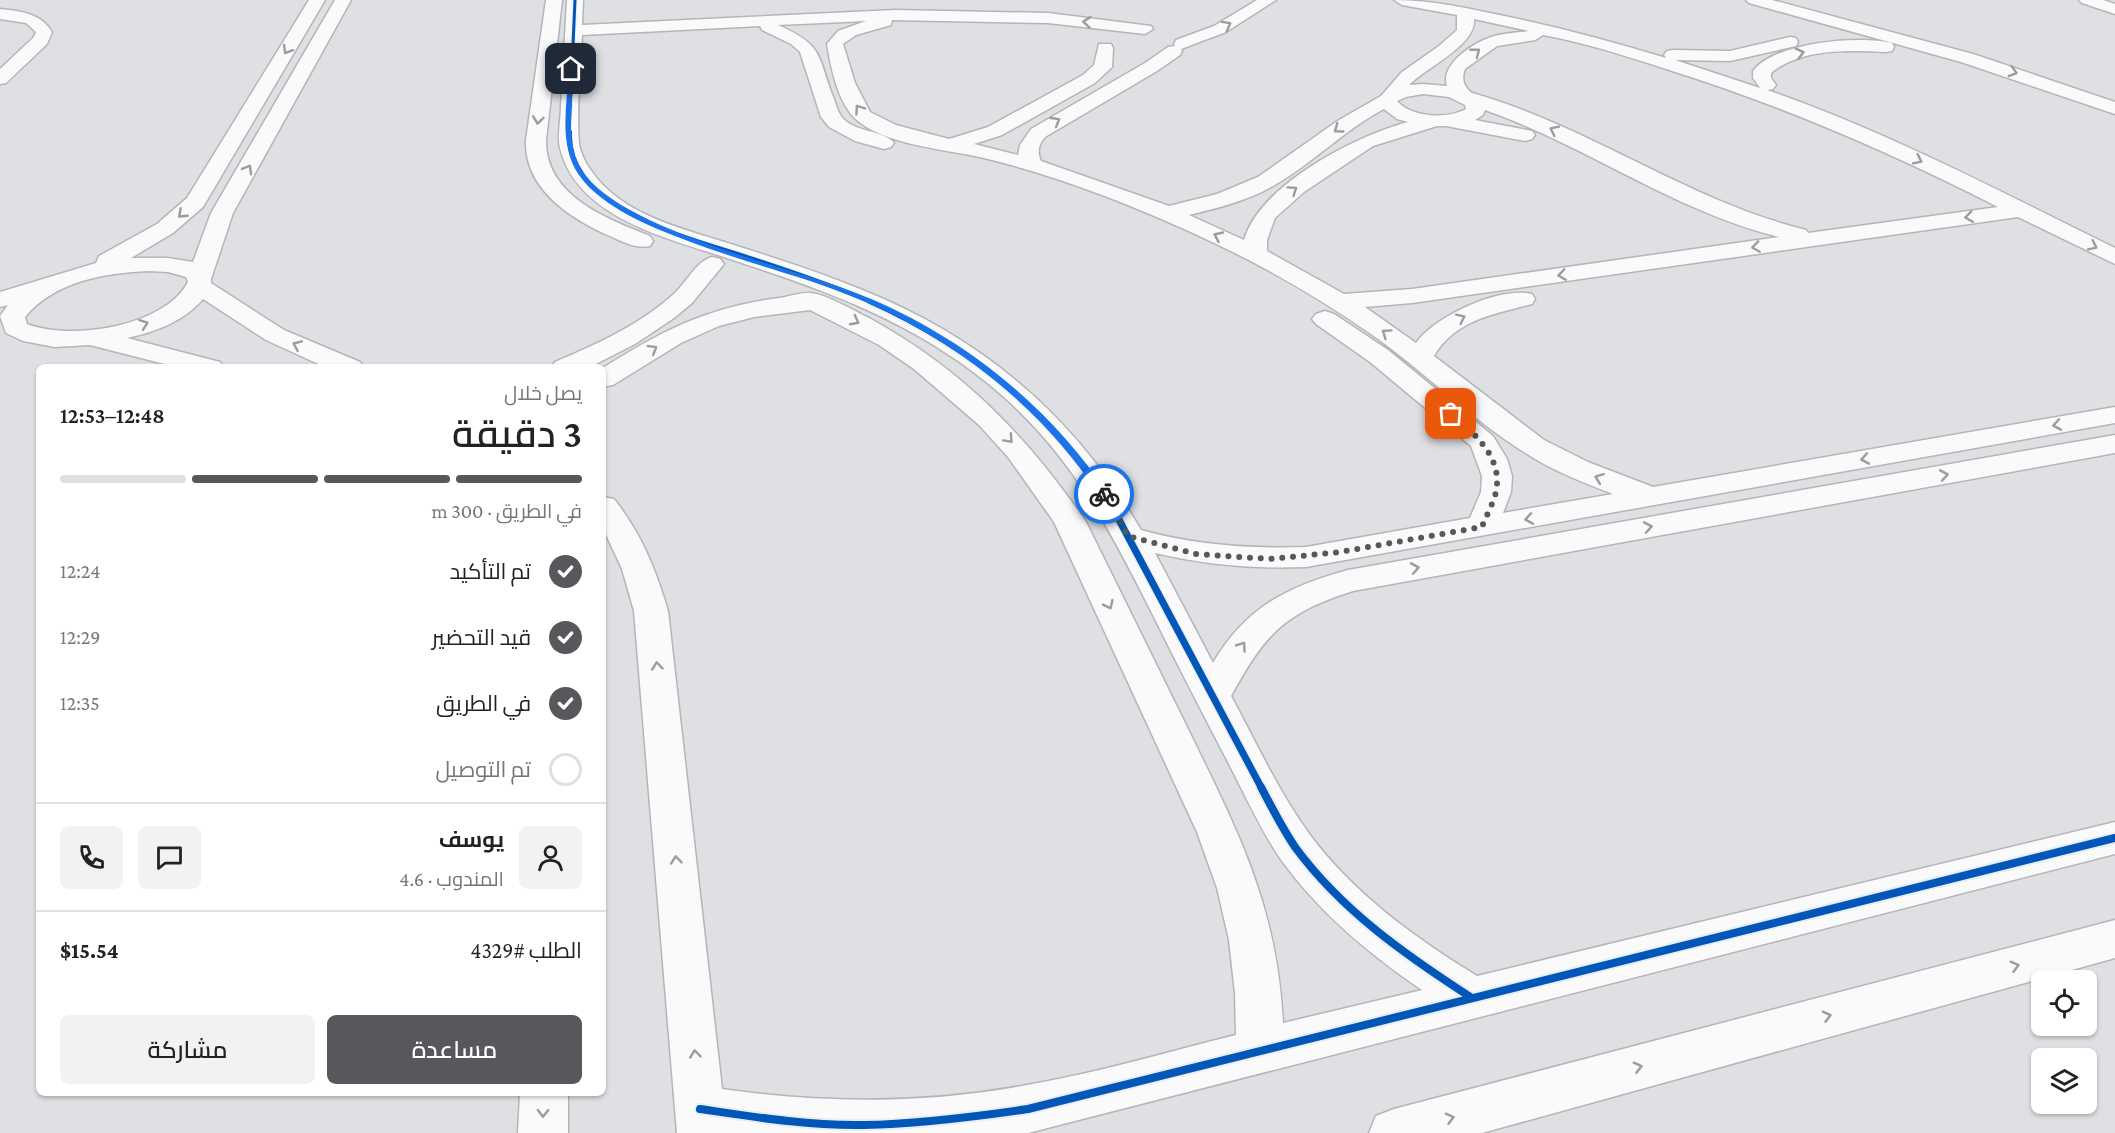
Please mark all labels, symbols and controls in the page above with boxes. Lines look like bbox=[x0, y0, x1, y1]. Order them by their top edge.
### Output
one-way arrow bbox=[1083, 16, 1092, 29]
one-way arrow bbox=[1220, 21, 1231, 32]
pin bbox=[545, 43, 596, 94]
one-way arrow bbox=[282, 44, 294, 54]
one-way arrow bbox=[1470, 48, 1481, 59]
one-way arrow bbox=[1795, 48, 1805, 61]
icon: home bbox=[554, 52, 587, 85]
one-way arrow bbox=[2007, 65, 2018, 77]
one-way arrow bbox=[855, 105, 866, 116]
one-way arrow bbox=[533, 116, 545, 125]
one-way arrow bbox=[1050, 117, 1060, 129]
one-way arrow bbox=[1334, 121, 1345, 132]
one-way arrow bbox=[1549, 125, 1560, 137]
one-way arrow bbox=[1911, 153, 1922, 165]
one-way arrow bbox=[241, 164, 252, 175]
one-way arrow bbox=[1286, 186, 1297, 197]
one-way arrow bbox=[179, 207, 189, 218]
one-way arrow bbox=[1965, 211, 1974, 223]
one-way arrow bbox=[1213, 231, 1224, 243]
one-way arrow bbox=[2086, 239, 2097, 251]
one-way arrow bbox=[1751, 241, 1760, 253]
one-way arrow bbox=[1558, 268, 1567, 280]
one-way arrow bbox=[1454, 313, 1465, 325]
one-way arrow bbox=[849, 314, 859, 325]
one-way arrow bbox=[138, 319, 149, 332]
one-way arrow bbox=[1382, 330, 1393, 341]
one-way arrow bbox=[292, 340, 303, 352]
one-way arrow bbox=[647, 345, 657, 356]
text: يصل خلال bbox=[504, 382, 582, 404]
pin bbox=[1425, 388, 1476, 439]
icon: bag bbox=[1434, 397, 1467, 430]
text: 12:48–12:53 bbox=[60, 403, 165, 428]
text: 3 دقيقة bbox=[452, 412, 582, 455]
one-way arrow bbox=[2053, 419, 2062, 431]
one-way arrow bbox=[1002, 433, 1013, 443]
one-way arrow bbox=[1861, 453, 1870, 465]
courier bbox=[1074, 464, 1134, 524]
one-way arrow bbox=[1938, 469, 1948, 482]
one-way arrow bbox=[1594, 473, 1605, 485]
icon: bike bbox=[1088, 478, 1121, 511]
text: في الطريق · 300 m bbox=[431, 500, 582, 522]
one-way arrow bbox=[1524, 512, 1534, 525]
one-way arrow bbox=[1643, 521, 1653, 534]
icon: check bbox=[549, 555, 582, 588]
text: تم التأكيد bbox=[450, 559, 531, 584]
text: 12:24 bbox=[60, 560, 101, 582]
one-way arrow bbox=[1410, 563, 1419, 575]
one-way arrow bbox=[1102, 599, 1114, 610]
icon: check bbox=[549, 621, 582, 654]
text: قيد التحضير bbox=[432, 625, 531, 650]
text: 12:29 bbox=[60, 626, 100, 648]
one-way arrow bbox=[1235, 641, 1246, 652]
one-way arrow bbox=[651, 661, 664, 670]
icon: check bbox=[549, 687, 582, 720]
text: في الطريق bbox=[436, 691, 531, 716]
text: 12:35 bbox=[60, 692, 100, 714]
text: تم التوصيل bbox=[435, 757, 531, 782]
button: phone bbox=[60, 826, 123, 889]
button: chat bbox=[138, 826, 201, 889]
button: person bbox=[519, 826, 582, 889]
text: يوسف bbox=[439, 827, 504, 852]
one-way arrow bbox=[670, 855, 683, 864]
text: المندوب · 4.6 bbox=[399, 868, 504, 890]
text: $15.54 bbox=[60, 938, 119, 963]
text: الطلب #4329 bbox=[470, 938, 582, 963]
one-way arrow bbox=[2010, 960, 2020, 973]
map controls bbox=[2031, 970, 2097, 1114]
button: locate bbox=[2031, 970, 2097, 1036]
one-way arrow bbox=[1822, 1011, 1832, 1024]
button: مشاركة bbox=[60, 1015, 315, 1084]
button: مساعدة bbox=[327, 1015, 582, 1084]
button: layers bbox=[2031, 1048, 2097, 1114]
one-way arrow bbox=[689, 1049, 702, 1058]
one-way arrow bbox=[1633, 1062, 1643, 1074]
one-way arrow bbox=[537, 1109, 549, 1118]
one-way arrow bbox=[1444, 1113, 1455, 1125]

